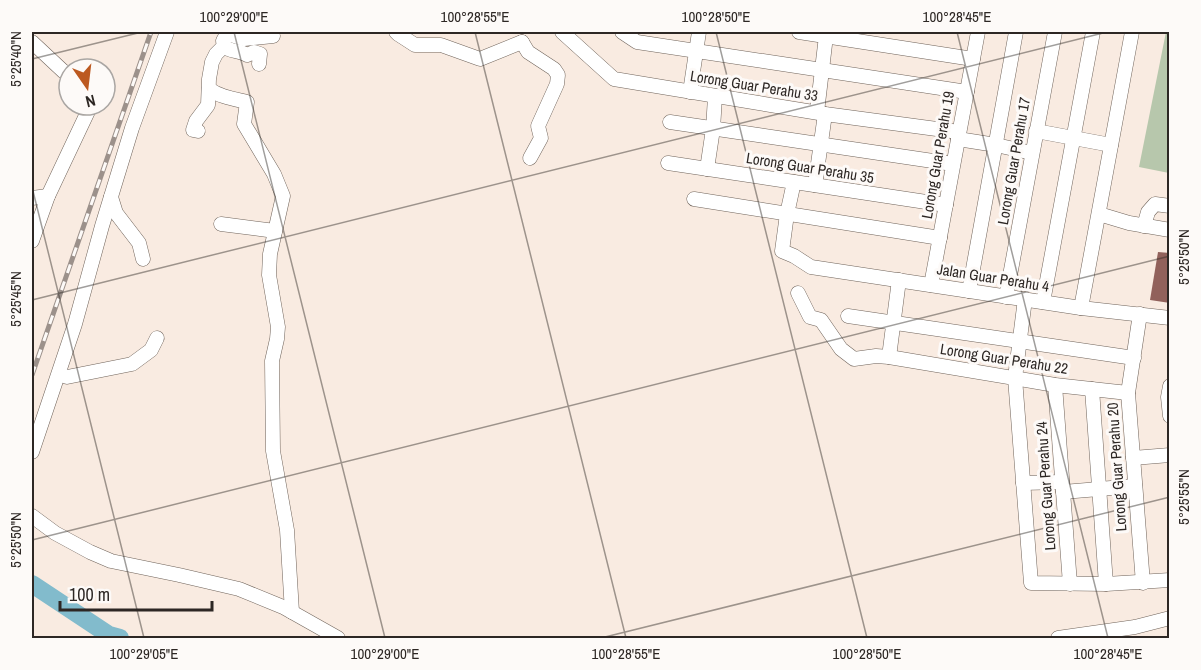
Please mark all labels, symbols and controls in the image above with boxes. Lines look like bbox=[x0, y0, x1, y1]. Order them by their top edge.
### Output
text: 100°29'00"E bbox=[200, 6, 268, 27]
text: 100°28'55"E bbox=[441, 6, 509, 27]
text: 100°28'50"E bbox=[682, 6, 750, 27]
text: 100°28'45"E bbox=[923, 6, 991, 27]
text: 5°25'40"N bbox=[5, 31, 26, 87]
north arrow bbox=[57, 57, 117, 117]
street label: Lorong Guar Perahu 33 bbox=[689, 65, 820, 106]
street label: Lorong Guar Perahu 19 bbox=[916, 89, 959, 220]
text: N bbox=[83, 90, 98, 113]
street label: Lorong Guar Perahu 17 bbox=[992, 95, 1035, 226]
street label: Lorong Guar Perahu 35 bbox=[745, 147, 876, 188]
text: 5°25'50"N bbox=[1173, 229, 1194, 285]
street label: Jalan Guar Perahu 4 bbox=[935, 258, 1051, 297]
text: 5°25'45"N bbox=[5, 271, 26, 327]
street label: Lorong Guar Perahu 22 bbox=[939, 338, 1070, 379]
street label: Lorong Guar Perahu 20 bbox=[1102, 402, 1131, 532]
street label: Lorong Guar Perahu 24 bbox=[1031, 421, 1060, 551]
text: 5°25'55"N bbox=[1173, 469, 1194, 525]
text: 5°25'50"N bbox=[5, 512, 26, 568]
scale bar bbox=[60, 574, 212, 612]
text: 100 m bbox=[69, 582, 110, 607]
text: 100°29'05"E bbox=[110, 643, 178, 664]
text: 100°29'00"E bbox=[351, 643, 419, 664]
text: 100°28'55"E bbox=[592, 643, 660, 664]
text: 100°28'50"E bbox=[833, 643, 901, 664]
text: 100°28'45"E bbox=[1074, 643, 1142, 664]

